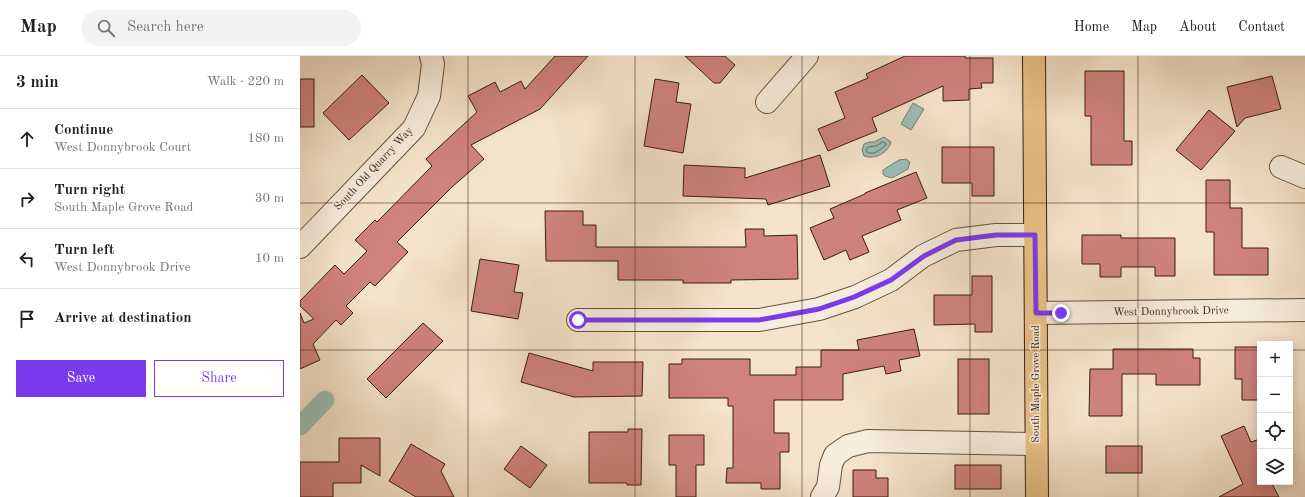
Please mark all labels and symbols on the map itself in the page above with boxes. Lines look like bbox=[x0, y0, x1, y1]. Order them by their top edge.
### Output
street label: South Old Quarry Way bbox=[333, 125, 415, 213]
route end bbox=[1052, 304, 1070, 322]
street label: West Donnybrook Drive bbox=[1113, 305, 1229, 319]
route start bbox=[569, 311, 587, 329]
street label: South Maple Grove Road bbox=[1031, 325, 1042, 443]

